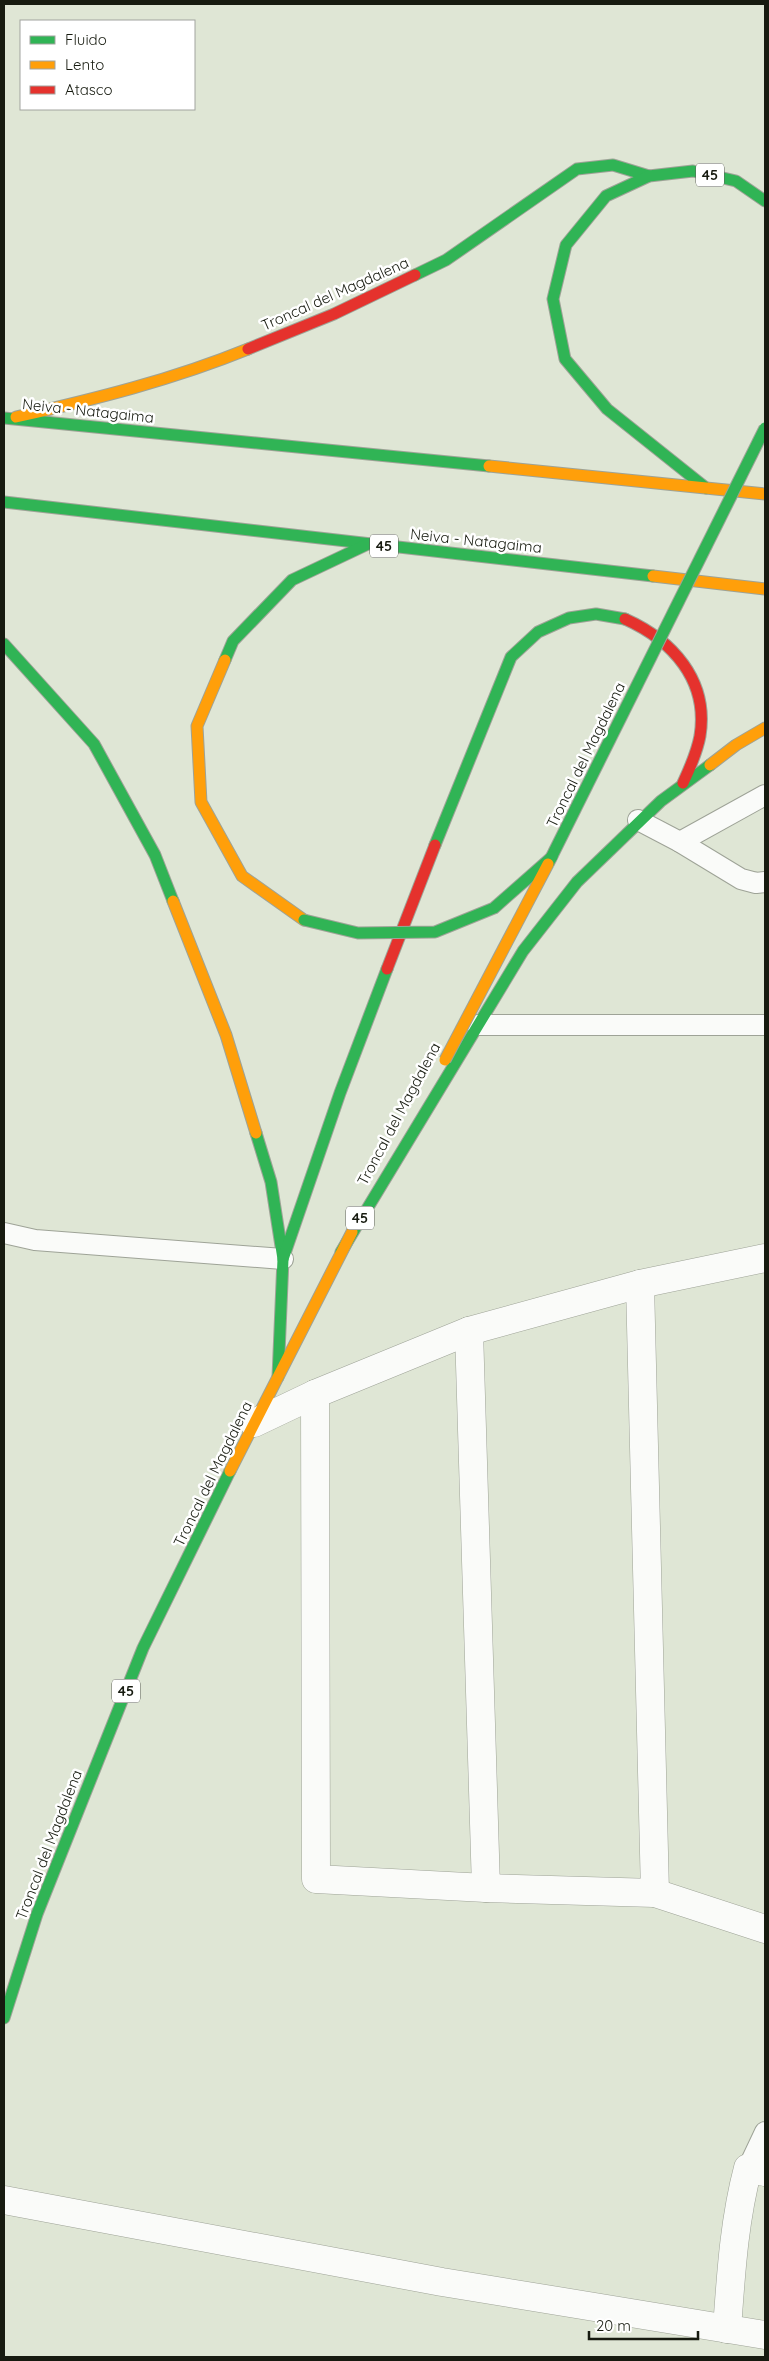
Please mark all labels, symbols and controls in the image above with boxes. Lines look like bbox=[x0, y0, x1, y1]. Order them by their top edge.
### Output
legend bbox=[20, 20, 195, 110]
text: Fluido bbox=[65, 30, 107, 49]
text: Lento bbox=[65, 55, 104, 74]
text: Atasco bbox=[65, 80, 113, 99]
road number: 45 bbox=[696, 164, 724, 186]
street label: Troncal del Magdalena bbox=[258, 253, 411, 335]
street label: Neiva - Natagaima bbox=[21, 394, 155, 427]
street label: Neiva - Natagaima bbox=[409, 524, 543, 557]
road number: 45 bbox=[370, 534, 398, 558]
street label: Troncal del Magdalena bbox=[542, 679, 629, 830]
street label: Troncal del Magdalena bbox=[353, 1039, 444, 1188]
road number: 45 bbox=[346, 1206, 374, 1230]
street label: Troncal del Magdalena bbox=[169, 1398, 256, 1549]
road number: 45 bbox=[112, 1680, 140, 1702]
street label: Troncal del Magdalena bbox=[11, 1767, 86, 1923]
scale bar bbox=[589, 2308, 698, 2340]
text: 20 m bbox=[596, 2316, 631, 2335]

